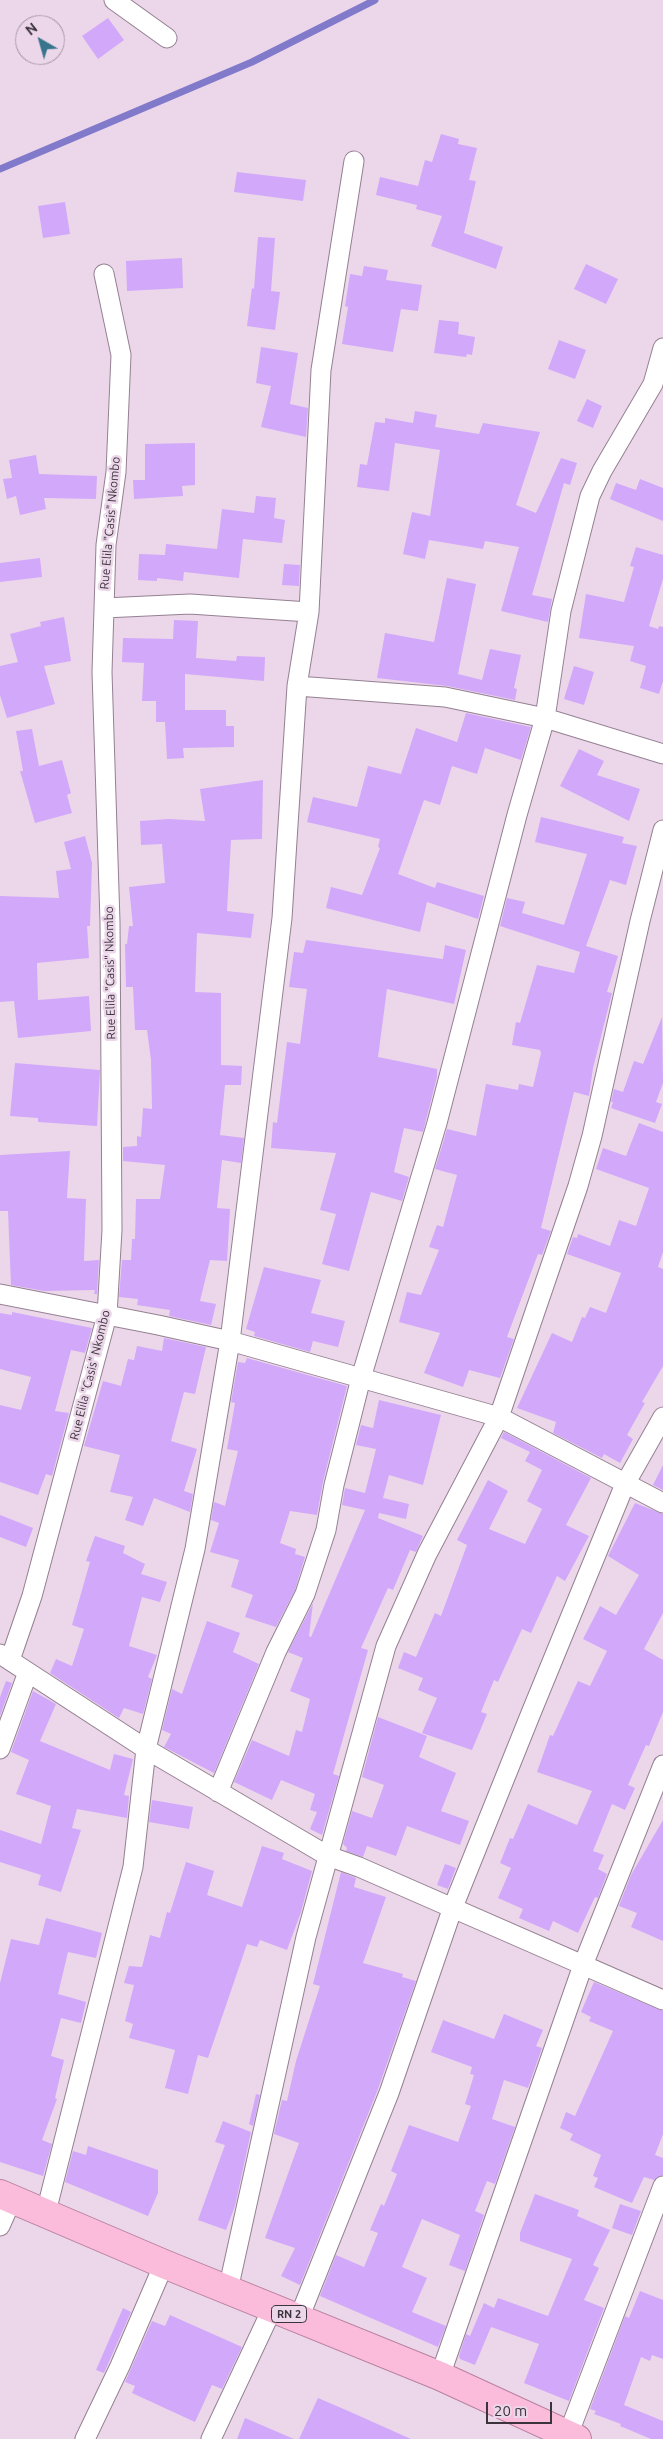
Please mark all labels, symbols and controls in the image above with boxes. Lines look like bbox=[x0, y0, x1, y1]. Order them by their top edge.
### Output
north arrow bbox=[15, 15, 65, 65]
text: N bbox=[22, 19, 40, 38]
street label: Rue Elila "Casis" Nkombo bbox=[97, 456, 123, 590]
street label: Rue Elila "Casis" Nkombo bbox=[102, 906, 118, 1040]
street label: Rue Elila "Casis" Nkombo bbox=[67, 1309, 113, 1441]
road number: RN 2 bbox=[272, 2306, 306, 2322]
scale bar bbox=[488, 2392, 554, 2424]
text: 20 m bbox=[494, 2402, 527, 2419]

